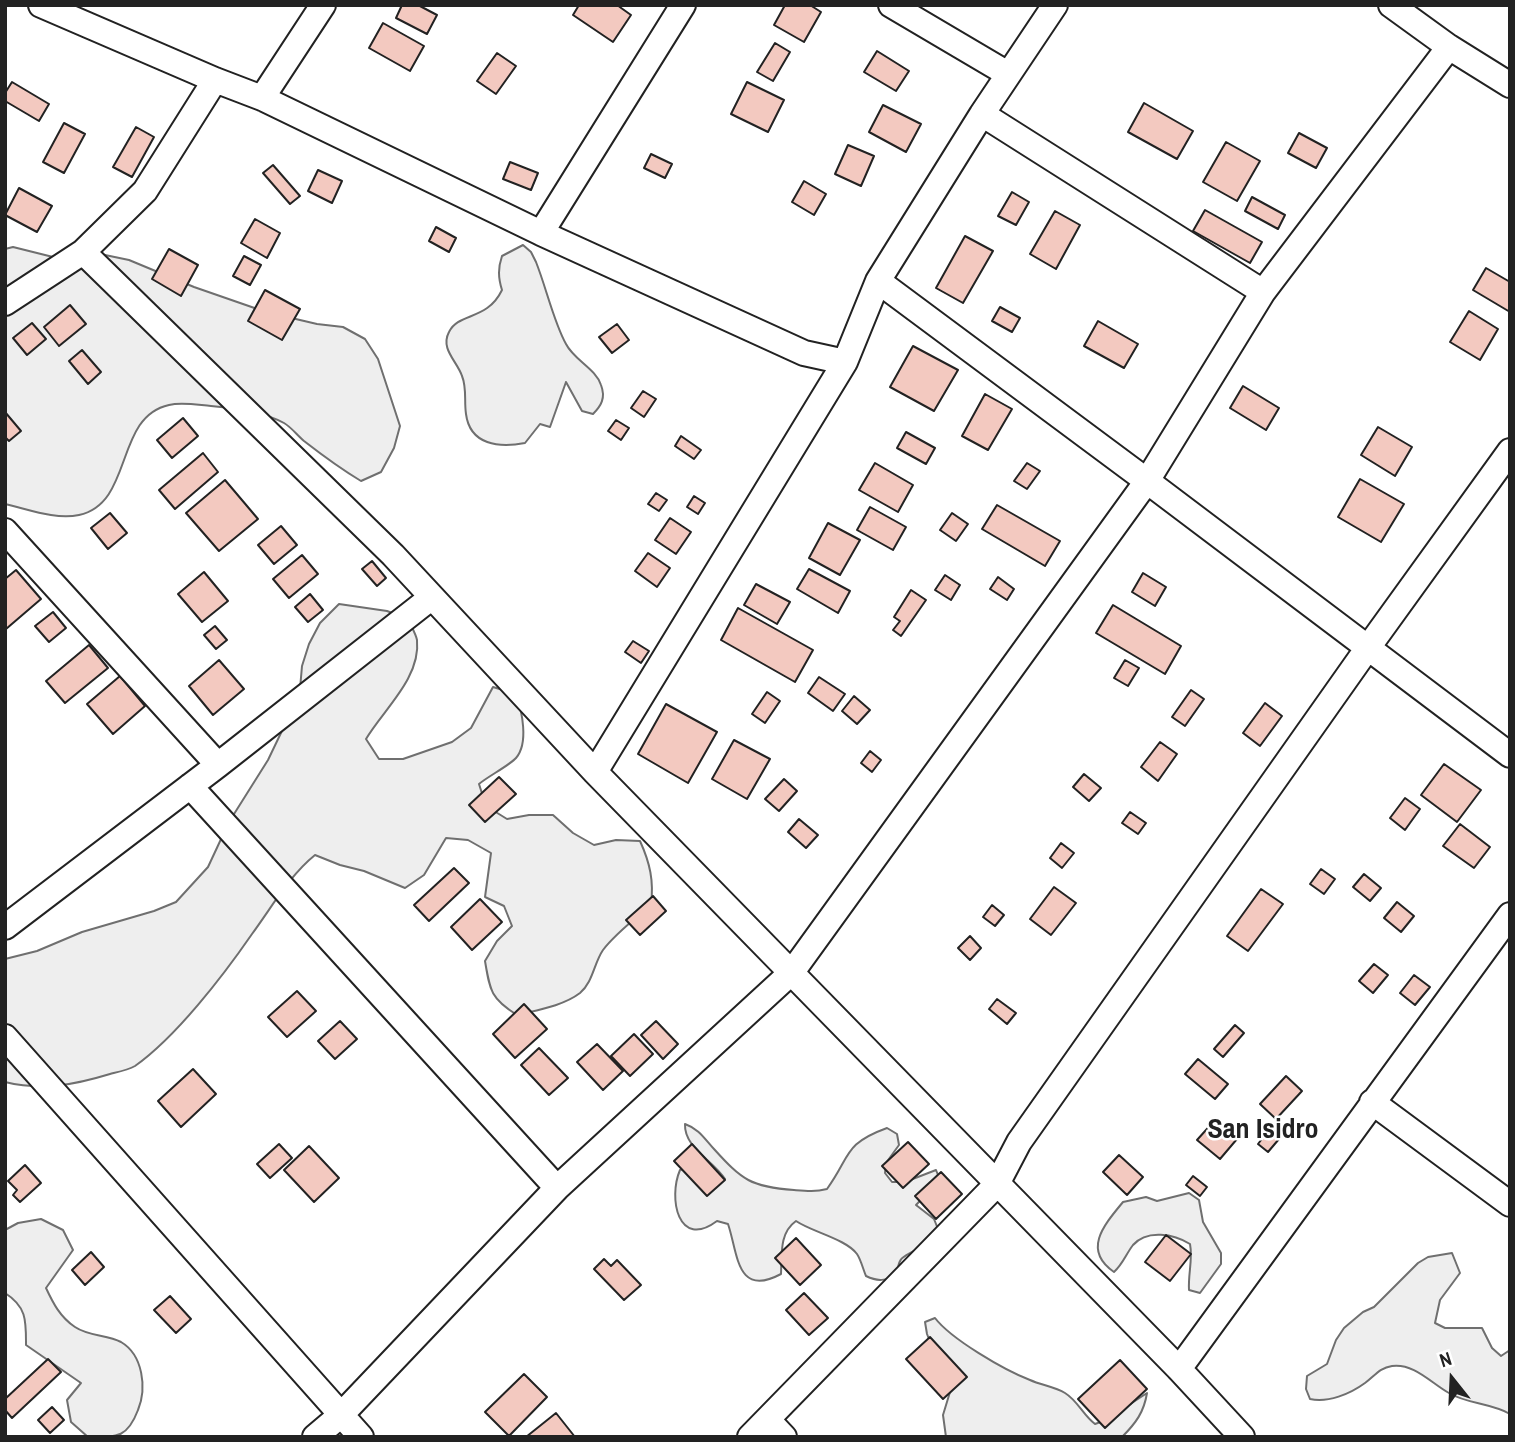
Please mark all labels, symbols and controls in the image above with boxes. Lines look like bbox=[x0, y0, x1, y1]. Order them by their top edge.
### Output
district label: San Isidro bbox=[1207, 1113, 1319, 1147]
north arrow bbox=[1417, 1344, 1487, 1414]
text: N bbox=[1436, 1345, 1455, 1373]

